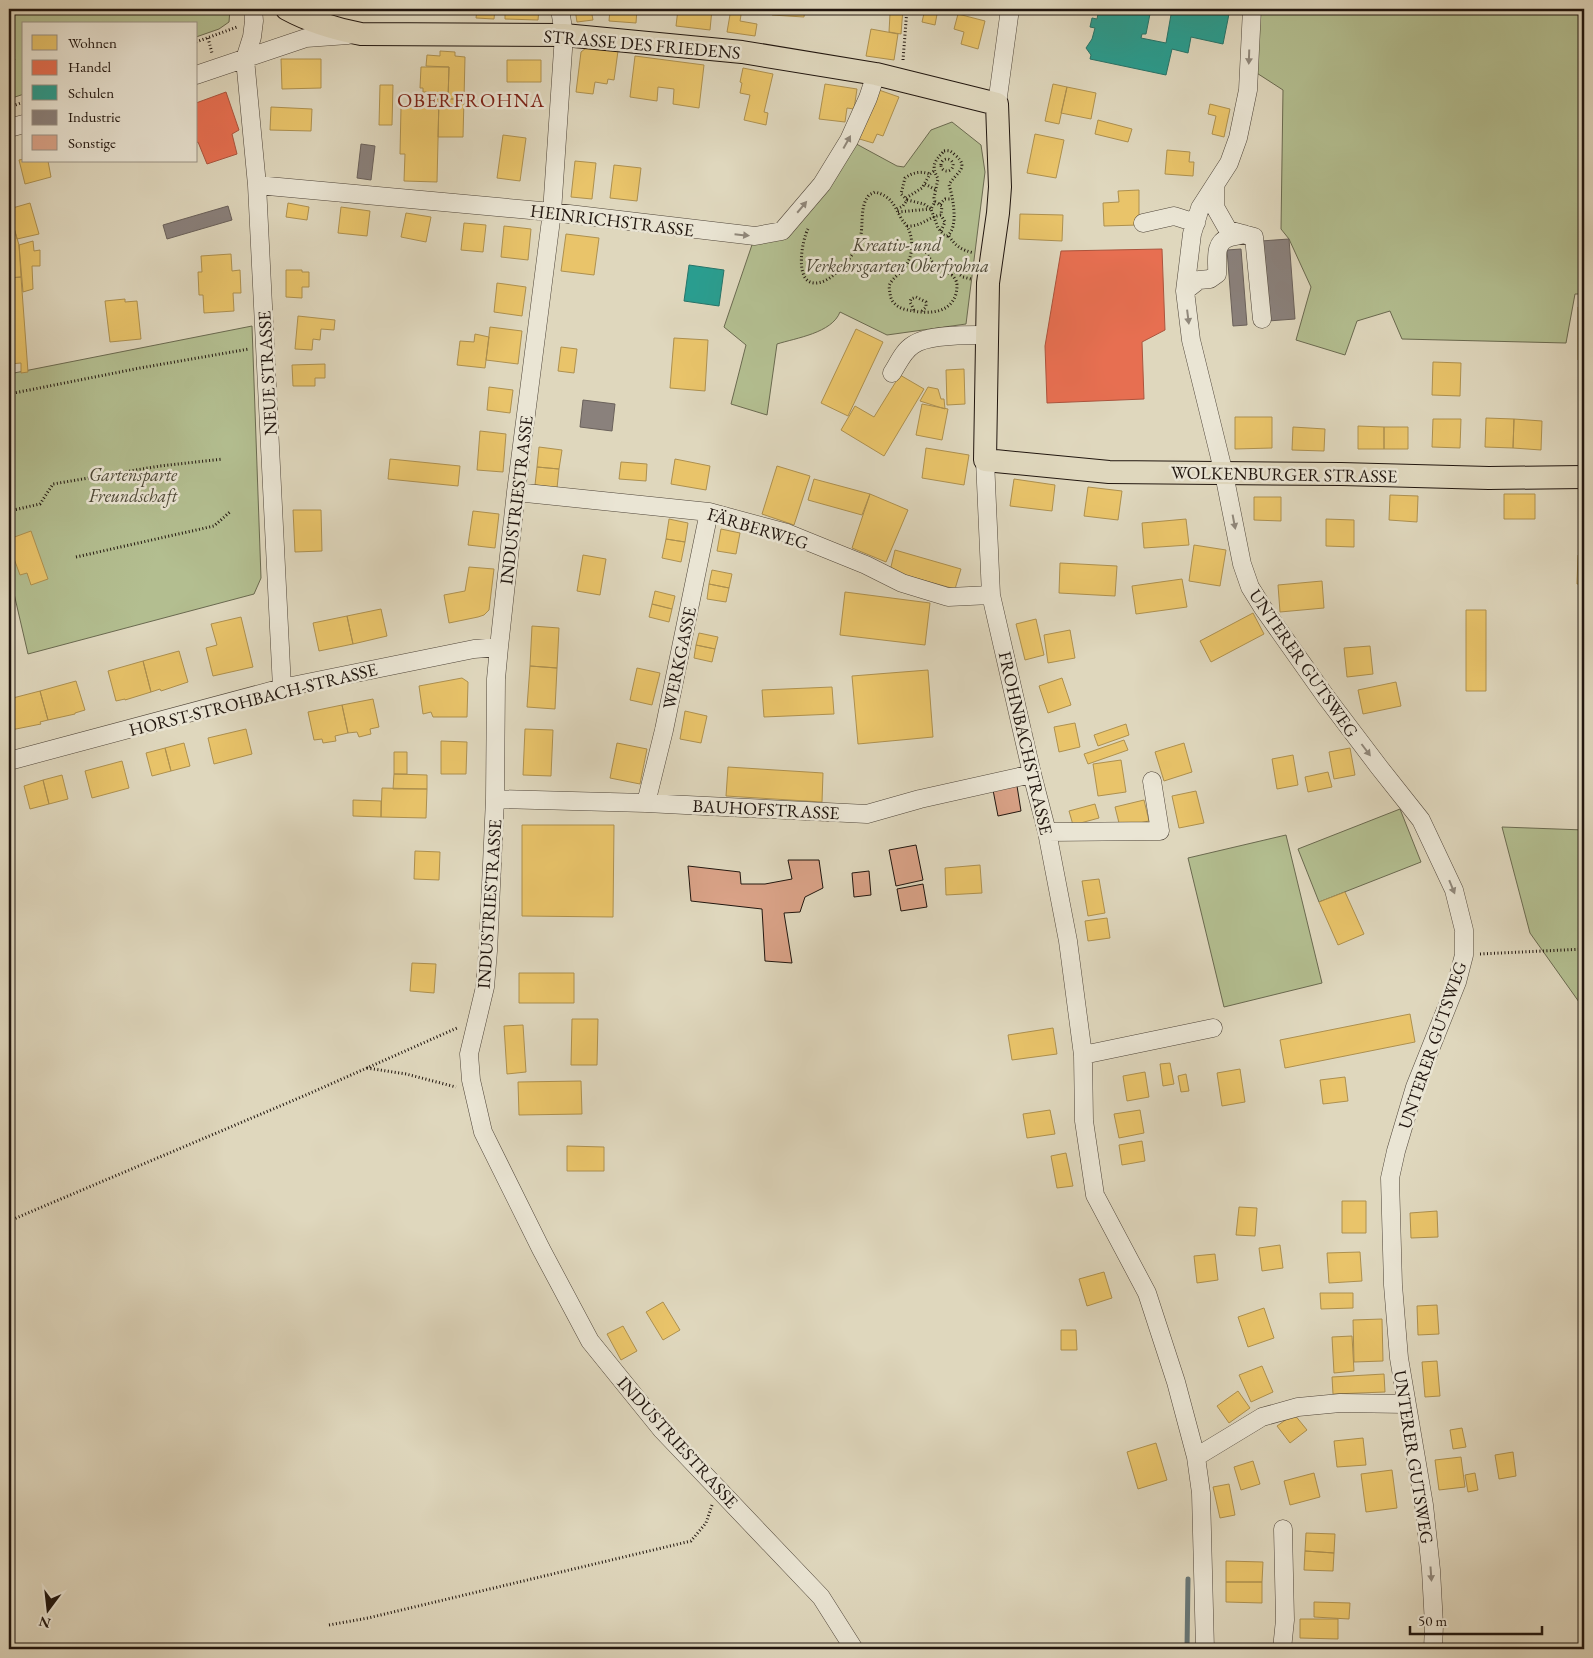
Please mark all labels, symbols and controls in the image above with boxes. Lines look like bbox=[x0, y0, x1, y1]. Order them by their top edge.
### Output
legend bbox=[22, 22, 198, 162]
street label: STRASSE DES FRIEDENS bbox=[543, 24, 741, 64]
text: Wohnen bbox=[68, 33, 117, 52]
one-way arrow bbox=[1245, 50, 1253, 66]
text: Handel bbox=[68, 57, 111, 76]
text: Schulen bbox=[68, 83, 114, 102]
district label: OBERFROHNA bbox=[397, 87, 545, 113]
text: Industrie bbox=[68, 107, 121, 126]
text: Sonstige bbox=[68, 133, 116, 152]
one-way arrow bbox=[843, 135, 852, 149]
street label: HEINRICHSTRASSE bbox=[529, 199, 695, 241]
one-way arrow bbox=[797, 201, 808, 214]
one-way arrow bbox=[734, 231, 750, 239]
park label: Kreativ- und Verkehrsgarten Oberfrohna bbox=[805, 233, 989, 278]
street label: NEUE STRASSE bbox=[252, 310, 282, 436]
one-way arrow bbox=[1184, 310, 1192, 326]
street label: INDUSTRIESTRASSE bbox=[494, 414, 538, 586]
street label: WOLKENBURGER STRASSE bbox=[1171, 461, 1397, 487]
park label: Gartensparte Freundschaft bbox=[88, 463, 178, 508]
street label: FÄRBERWEG bbox=[705, 502, 811, 554]
one-way arrow bbox=[1230, 514, 1238, 530]
street label: UNTERER GUTSWEG bbox=[1244, 584, 1364, 742]
street label: WERKGASSE bbox=[657, 605, 701, 711]
street label: FROHNBACHSTRASSE bbox=[994, 649, 1058, 837]
street label: HORST-STROHBACH-STRASSE bbox=[126, 657, 380, 741]
one-way arrow bbox=[1361, 743, 1371, 757]
street label: BAUHOFSTRASSE bbox=[692, 794, 840, 824]
street label: INDUSTRIESTRASSE bbox=[472, 818, 506, 990]
one-way arrow bbox=[1448, 880, 1456, 895]
street label: UNTERER GUTSWEG bbox=[1393, 958, 1471, 1132]
street label: UNTERER GUTSWEG bbox=[1389, 1368, 1439, 1546]
street label: INDUSTRIESTRASSE bbox=[613, 1371, 743, 1513]
one-way arrow bbox=[1427, 1566, 1435, 1582]
north arrow bbox=[22, 1586, 72, 1636]
scale bar bbox=[1410, 1603, 1543, 1635]
text: 50 m bbox=[1418, 1611, 1447, 1630]
text: N bbox=[36, 1612, 52, 1633]

